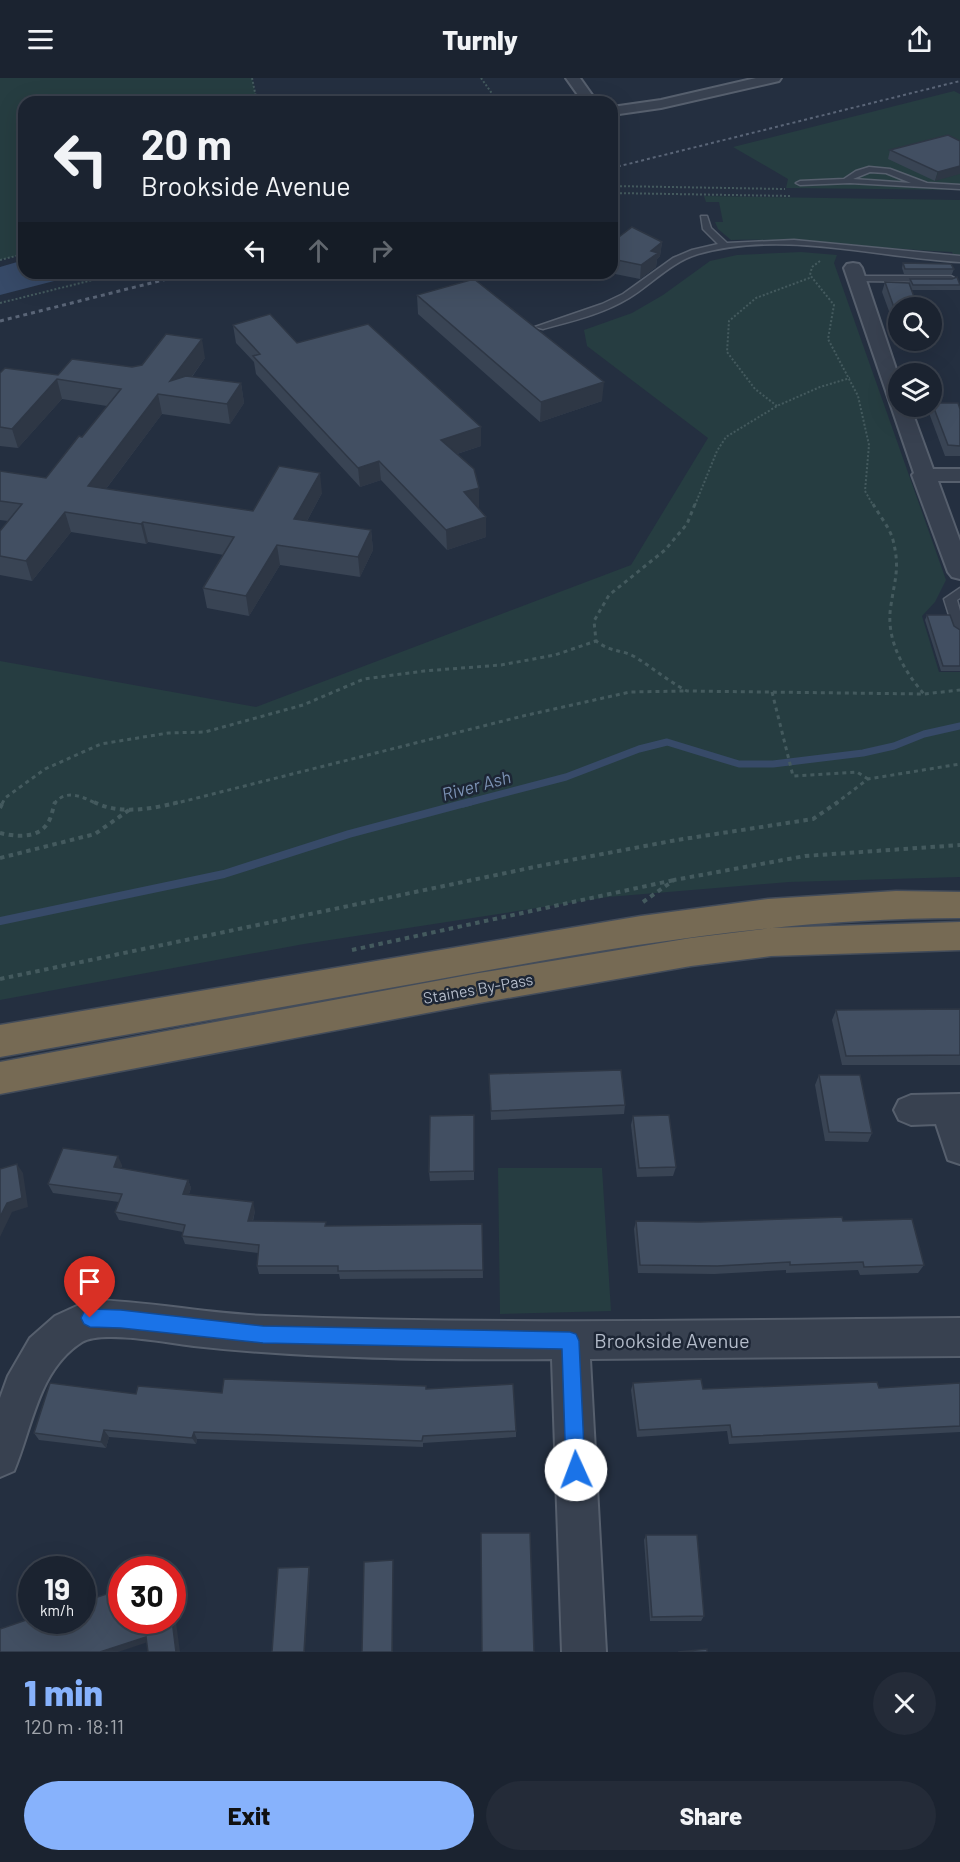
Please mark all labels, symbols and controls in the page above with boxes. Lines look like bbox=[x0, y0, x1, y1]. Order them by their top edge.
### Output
icon: menu bbox=[24, 23, 57, 56]
text: Turnly bbox=[442, 23, 518, 55]
icon: share bbox=[903, 23, 936, 56]
text: 20 m bbox=[141, 118, 232, 168]
icon: left bbox=[42, 120, 120, 198]
text: Brookside Avenue bbox=[141, 169, 351, 201]
icon: left bbox=[239, 234, 272, 267]
icon: ahead bbox=[302, 234, 335, 267]
icon: right bbox=[365, 234, 398, 267]
map controls bbox=[888, 297, 942, 417]
button: search bbox=[888, 297, 942, 351]
button: layers bbox=[888, 363, 942, 417]
water label: River Ash bbox=[439, 765, 513, 805]
street label: Staines By-Pass bbox=[422, 969, 534, 1007]
pin bbox=[64, 1256, 115, 1318]
icon: arrive bbox=[73, 1265, 106, 1298]
street label: Brookside Avenue bbox=[594, 1328, 750, 1352]
position arrow bbox=[544, 1438, 608, 1502]
speed limit sign: 30 bbox=[108, 1556, 186, 1634]
text: 19 bbox=[44, 1570, 70, 1606]
text: km/h bbox=[40, 1601, 74, 1619]
text: 1 min bbox=[24, 1670, 103, 1713]
button: close bbox=[873, 1672, 936, 1735]
text: 120 m · 18:11 bbox=[24, 1714, 124, 1738]
button: Exit bbox=[24, 1781, 474, 1850]
button: Share bbox=[486, 1781, 936, 1850]

